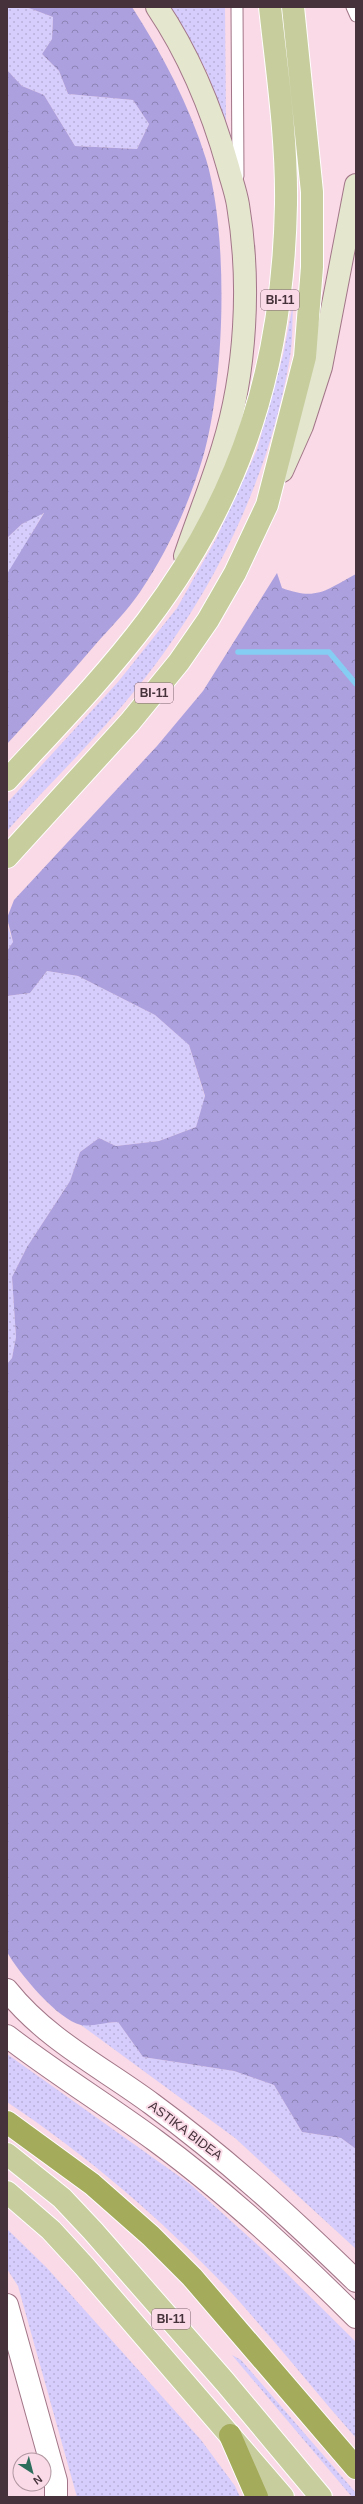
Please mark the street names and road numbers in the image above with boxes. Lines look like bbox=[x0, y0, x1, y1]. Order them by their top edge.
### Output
road number: BI-11 bbox=[261, 290, 299, 310]
road number: BI-11 bbox=[135, 683, 173, 703]
street label: ASTIKA BIDEA bbox=[146, 2098, 226, 2163]
road number: BI-11 bbox=[152, 2309, 190, 2329]

